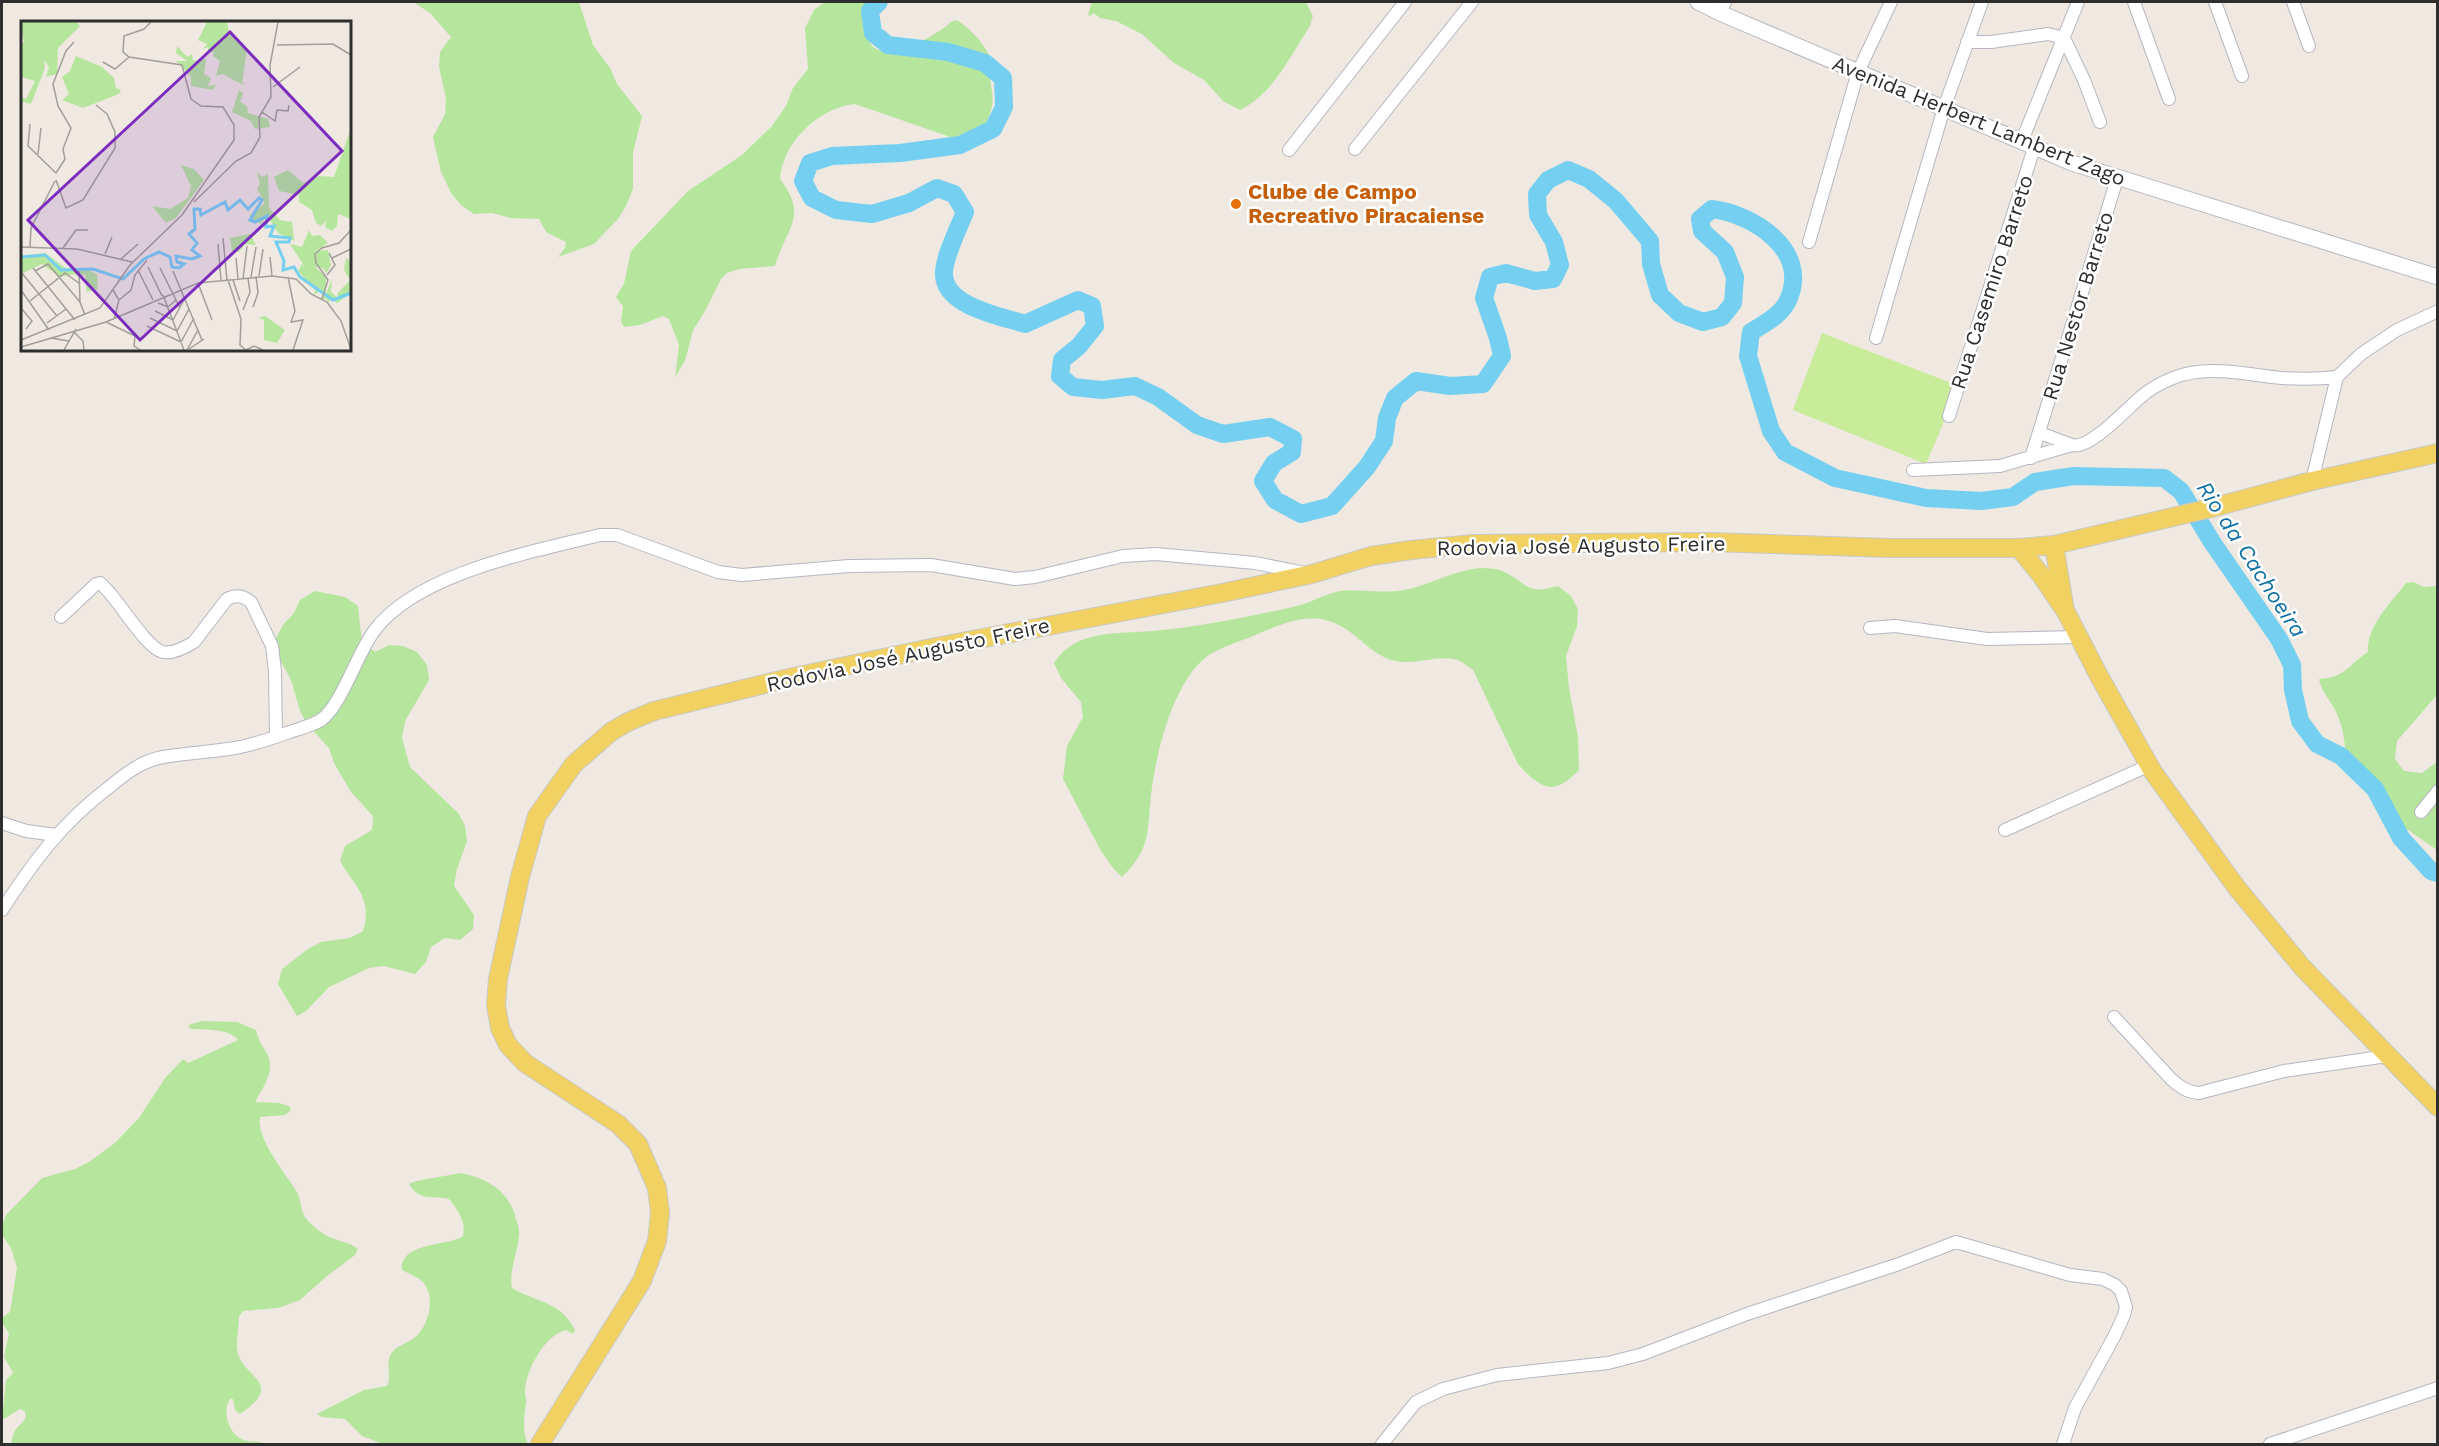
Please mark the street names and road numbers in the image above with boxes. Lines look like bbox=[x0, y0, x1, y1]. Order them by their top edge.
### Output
street label: Avenida Herbert Lambert Zago bbox=[1829, 50, 2130, 191]
street label: Rua Casemiro Barreto bbox=[1945, 171, 2038, 392]
street label: Rua Nestor Barreto bbox=[2037, 209, 2118, 403]
street label: Rodovia José Augusto Freire bbox=[1436, 530, 1726, 561]
street label: Rodovia José Augusto Freire bbox=[764, 612, 1052, 697]

